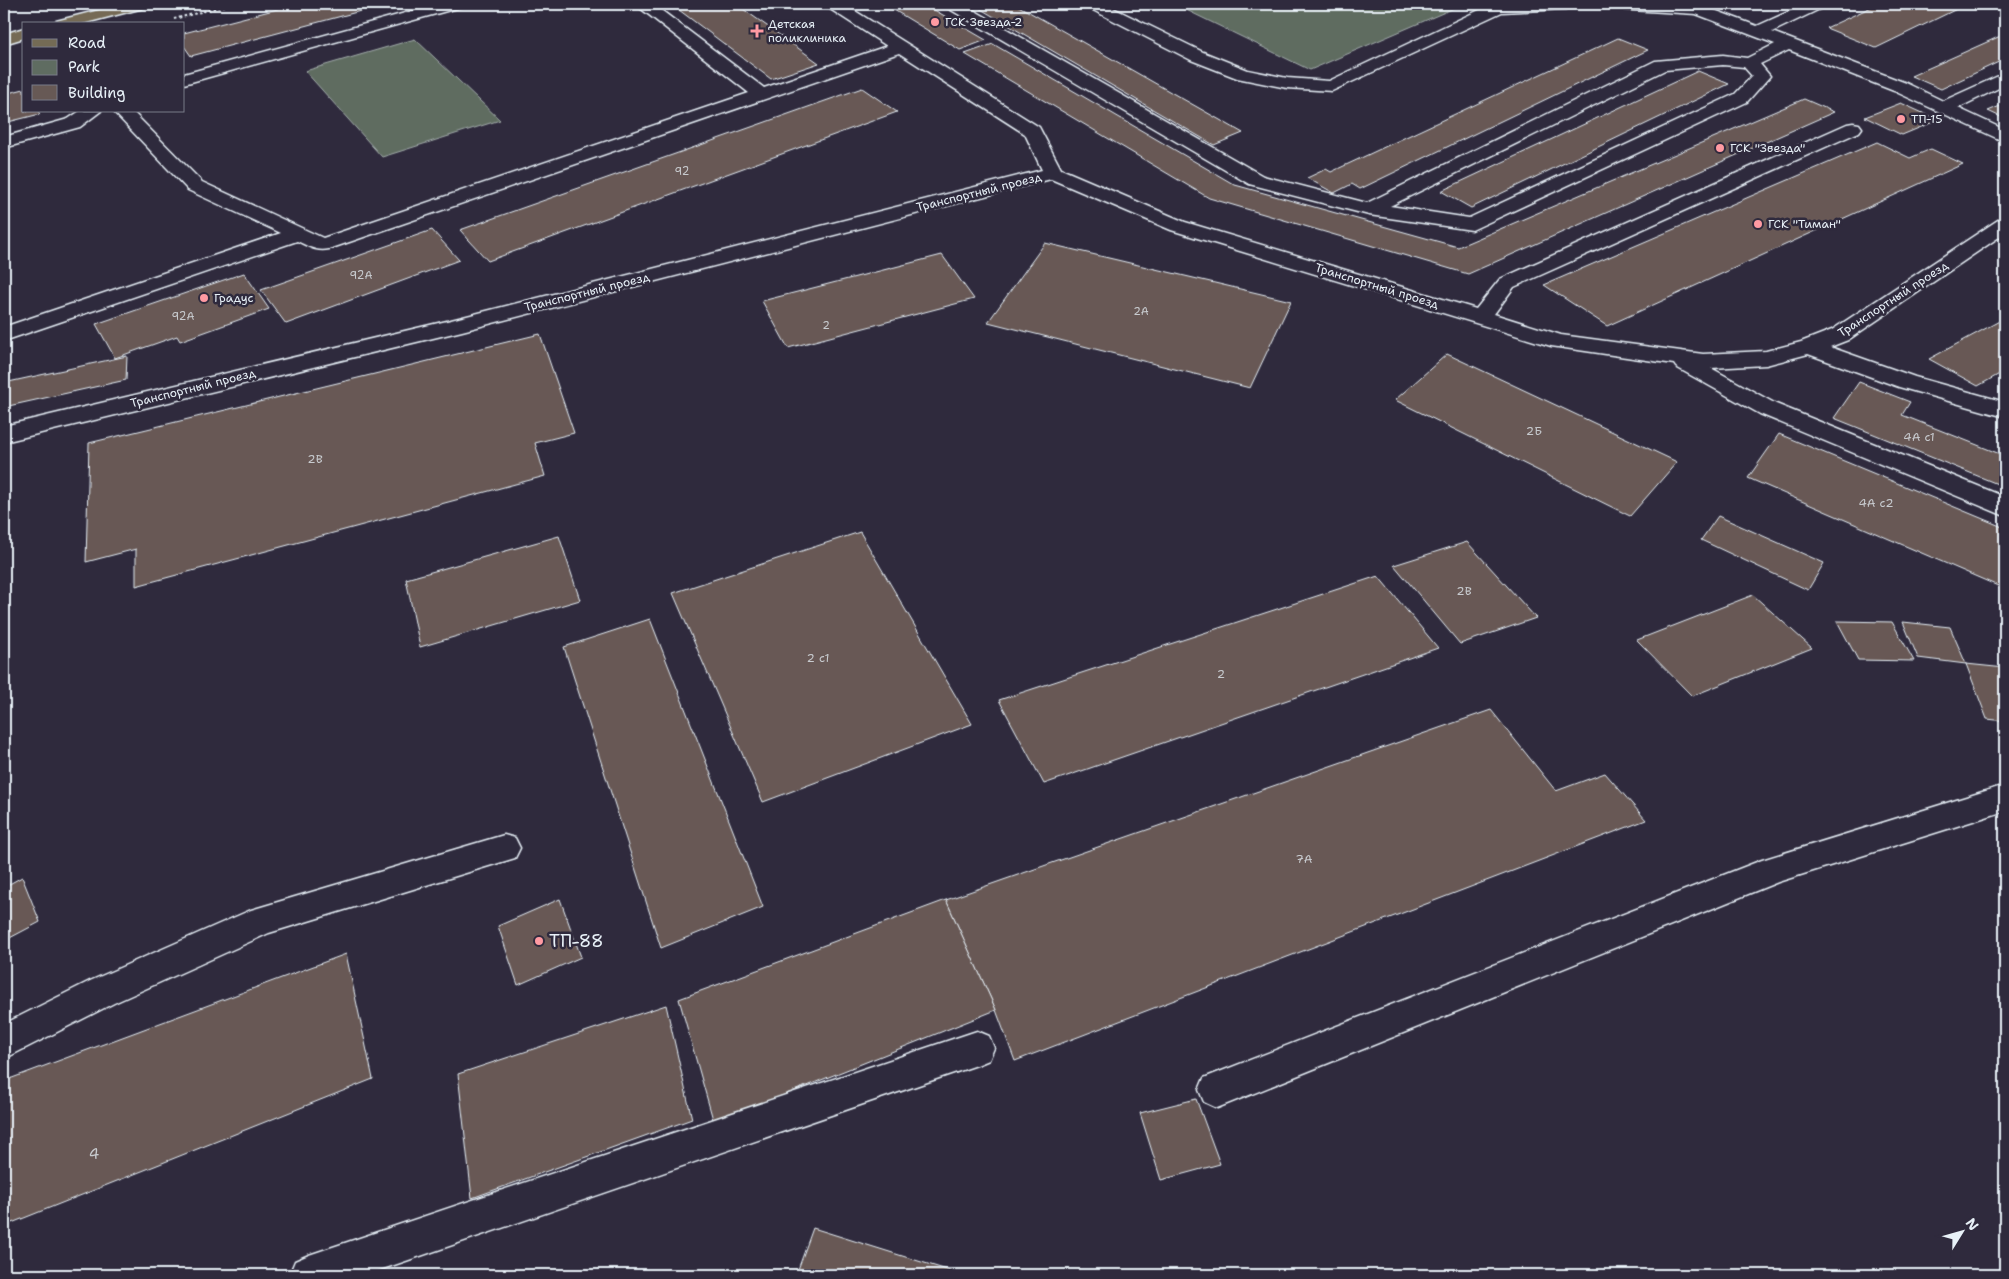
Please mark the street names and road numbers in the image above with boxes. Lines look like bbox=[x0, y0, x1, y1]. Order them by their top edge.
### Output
street label: Транспортный проезд bbox=[915, 169, 1044, 215]
street label: Транспортный проезд bbox=[1835, 257, 1952, 341]
street label: Транспортный проезд bbox=[1313, 260, 1441, 313]
street label: Транспортный проезд bbox=[523, 269, 652, 315]
street label: Транспортный проезд bbox=[129, 365, 258, 411]

